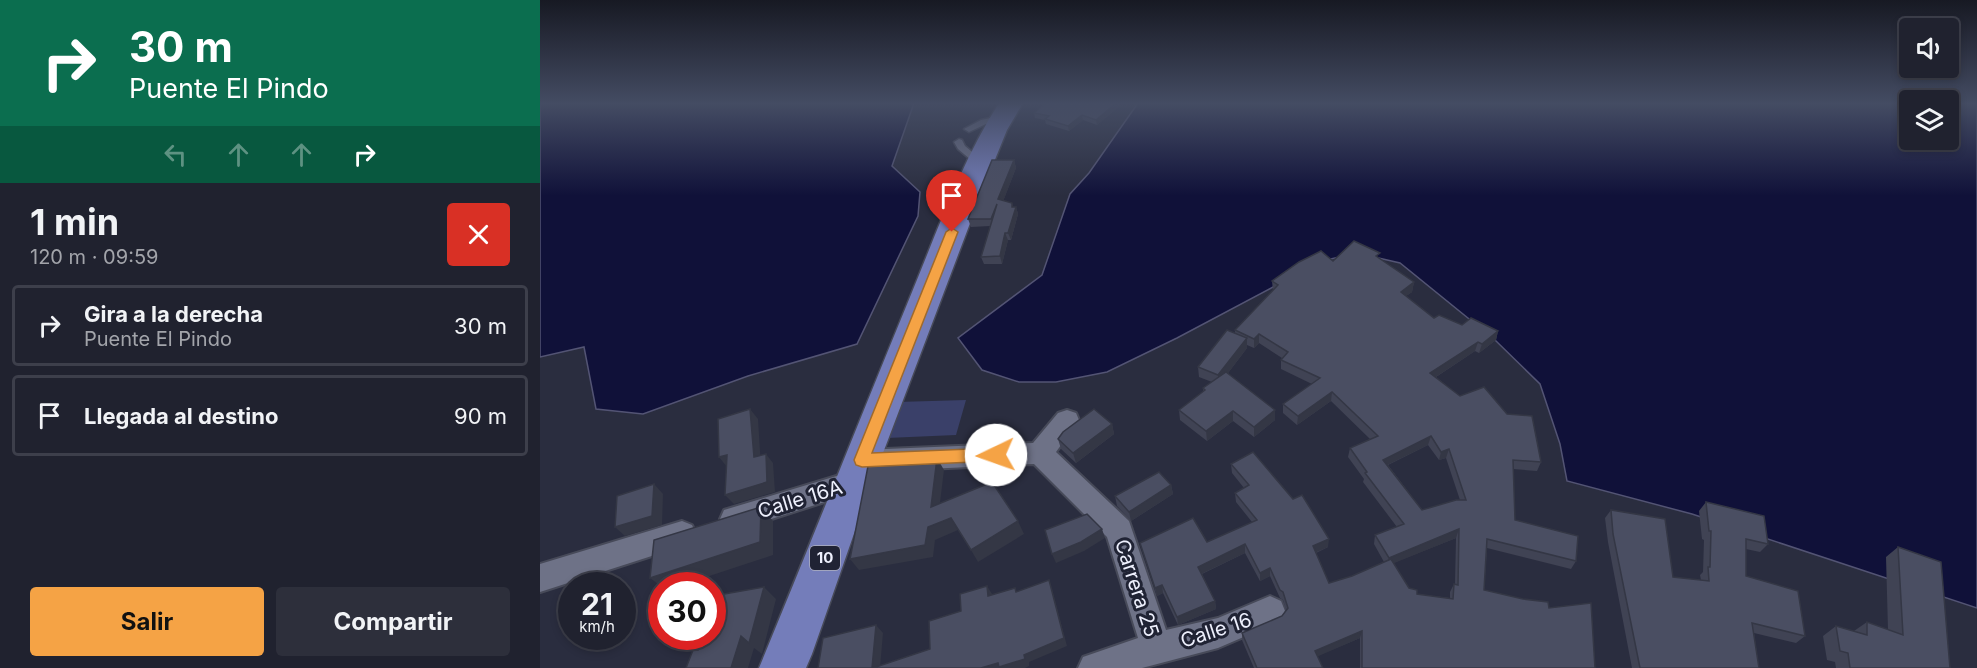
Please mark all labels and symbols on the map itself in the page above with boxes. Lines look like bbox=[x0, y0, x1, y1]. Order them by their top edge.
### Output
pin bbox=[926, 170, 977, 232]
position arrow bbox=[964, 423, 1028, 487]
street label: Calle 16A bbox=[755, 475, 845, 523]
street label: Carrera 25 bbox=[1110, 536, 1164, 640]
road number: 10 bbox=[810, 546, 840, 570]
speed limit sign: 30 bbox=[648, 572, 726, 650]
street label: Calle 16 bbox=[1177, 607, 1255, 653]

